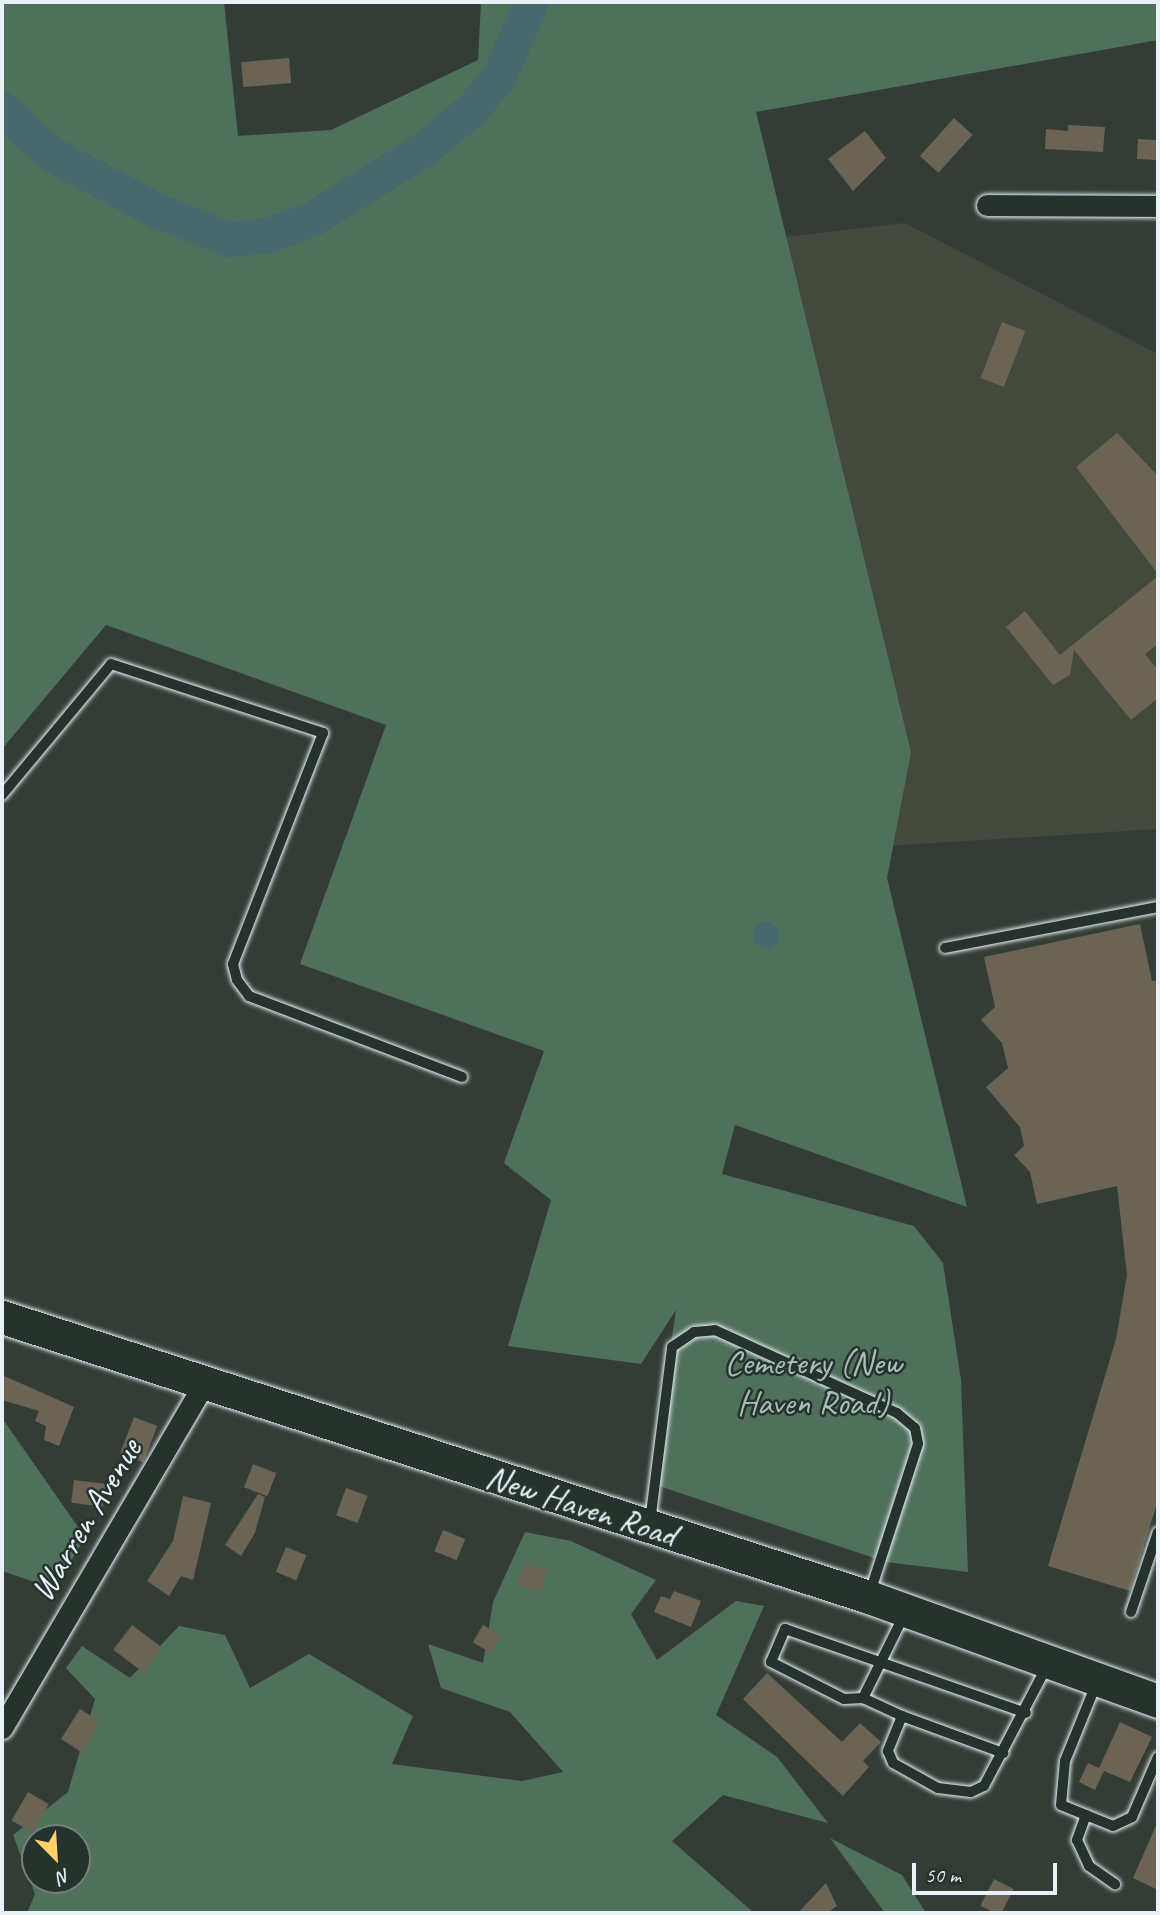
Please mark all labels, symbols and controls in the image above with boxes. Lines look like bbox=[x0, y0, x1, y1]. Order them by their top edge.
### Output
park label: Cemetery (New Haven Road) bbox=[724, 1342, 902, 1424]
street label: Warren Avenue bbox=[21, 1431, 151, 1609]
street label: New Haven Road bbox=[480, 1455, 682, 1557]
north arrow bbox=[21, 1824, 91, 1894]
scale bar bbox=[915, 1848, 1060, 1892]
text: 50 m bbox=[925, 1862, 961, 1888]
text: N bbox=[53, 1863, 74, 1890]

